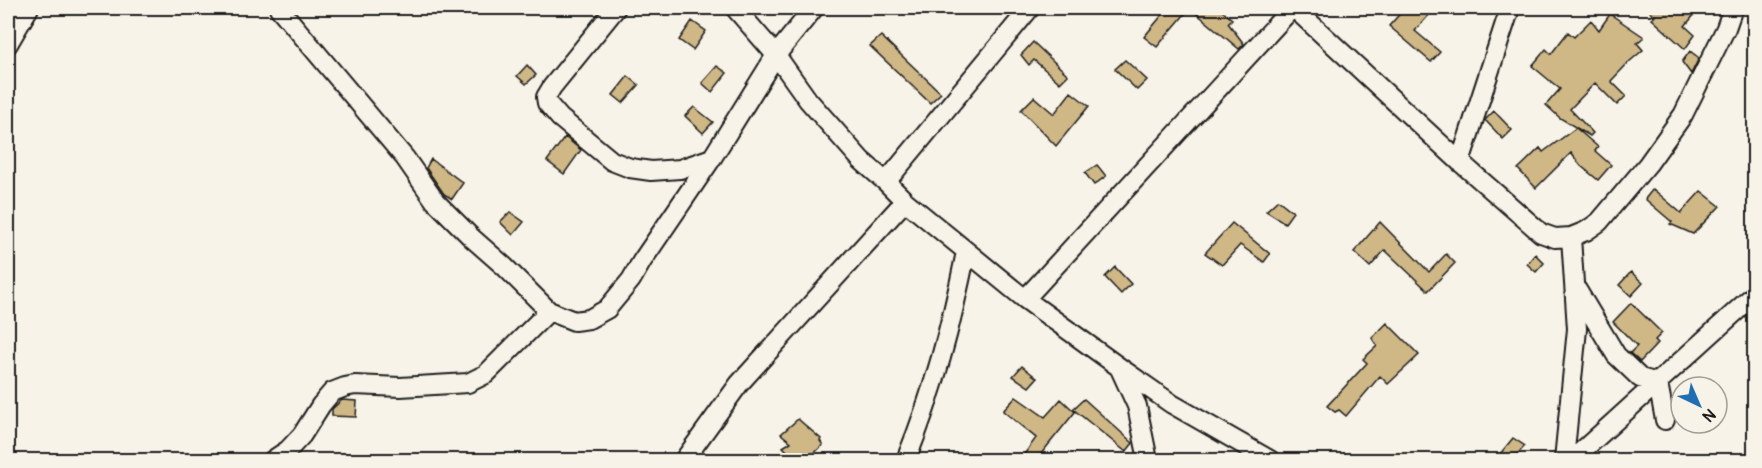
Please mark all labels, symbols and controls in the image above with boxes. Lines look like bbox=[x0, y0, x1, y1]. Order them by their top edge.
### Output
north arrow bbox=[1669, 375, 1729, 435]
text: N bbox=[1698, 404, 1720, 426]

